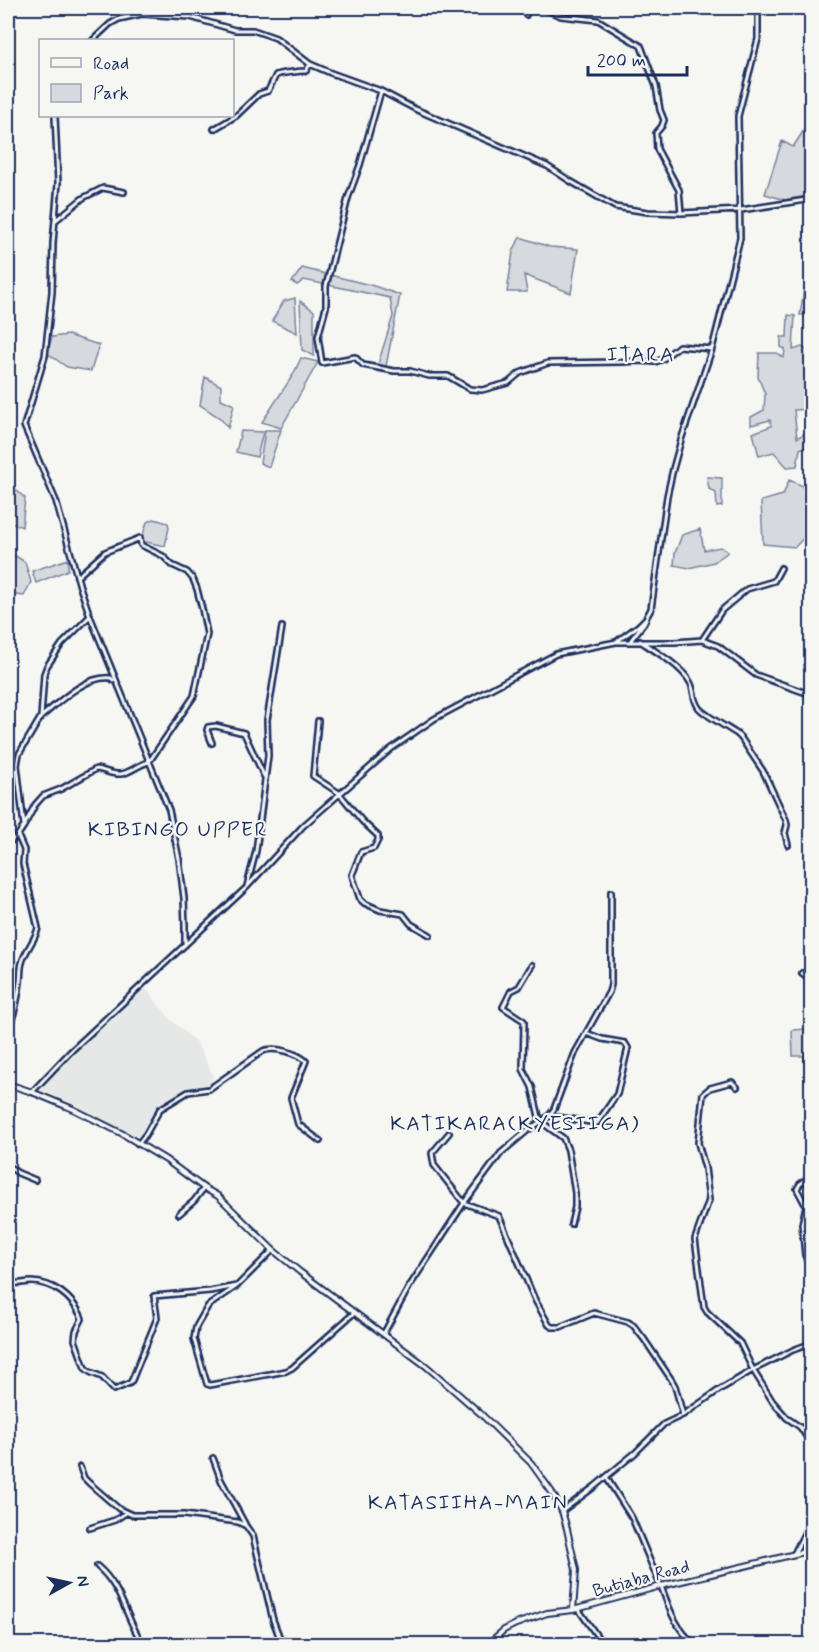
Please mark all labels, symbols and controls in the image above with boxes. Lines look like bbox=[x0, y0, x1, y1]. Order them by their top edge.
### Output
legend bbox=[39, 39, 234, 117]
scale bar bbox=[588, 39, 687, 77]
text: 200 m bbox=[597, 49, 646, 73]
text: Road bbox=[93, 52, 129, 76]
text: Park bbox=[93, 82, 129, 106]
district label: ITARA bbox=[607, 341, 675, 369]
district label: KIBINGO UPPER bbox=[88, 816, 268, 844]
district label: KATIKARA(KYESIIGA) bbox=[390, 1110, 640, 1138]
district label: KATASIIHA-MAIN bbox=[368, 1489, 568, 1517]
north arrow bbox=[39, 1553, 99, 1613]
street label: Butiaba Road bbox=[590, 1555, 692, 1603]
text: N bbox=[71, 1574, 94, 1588]

